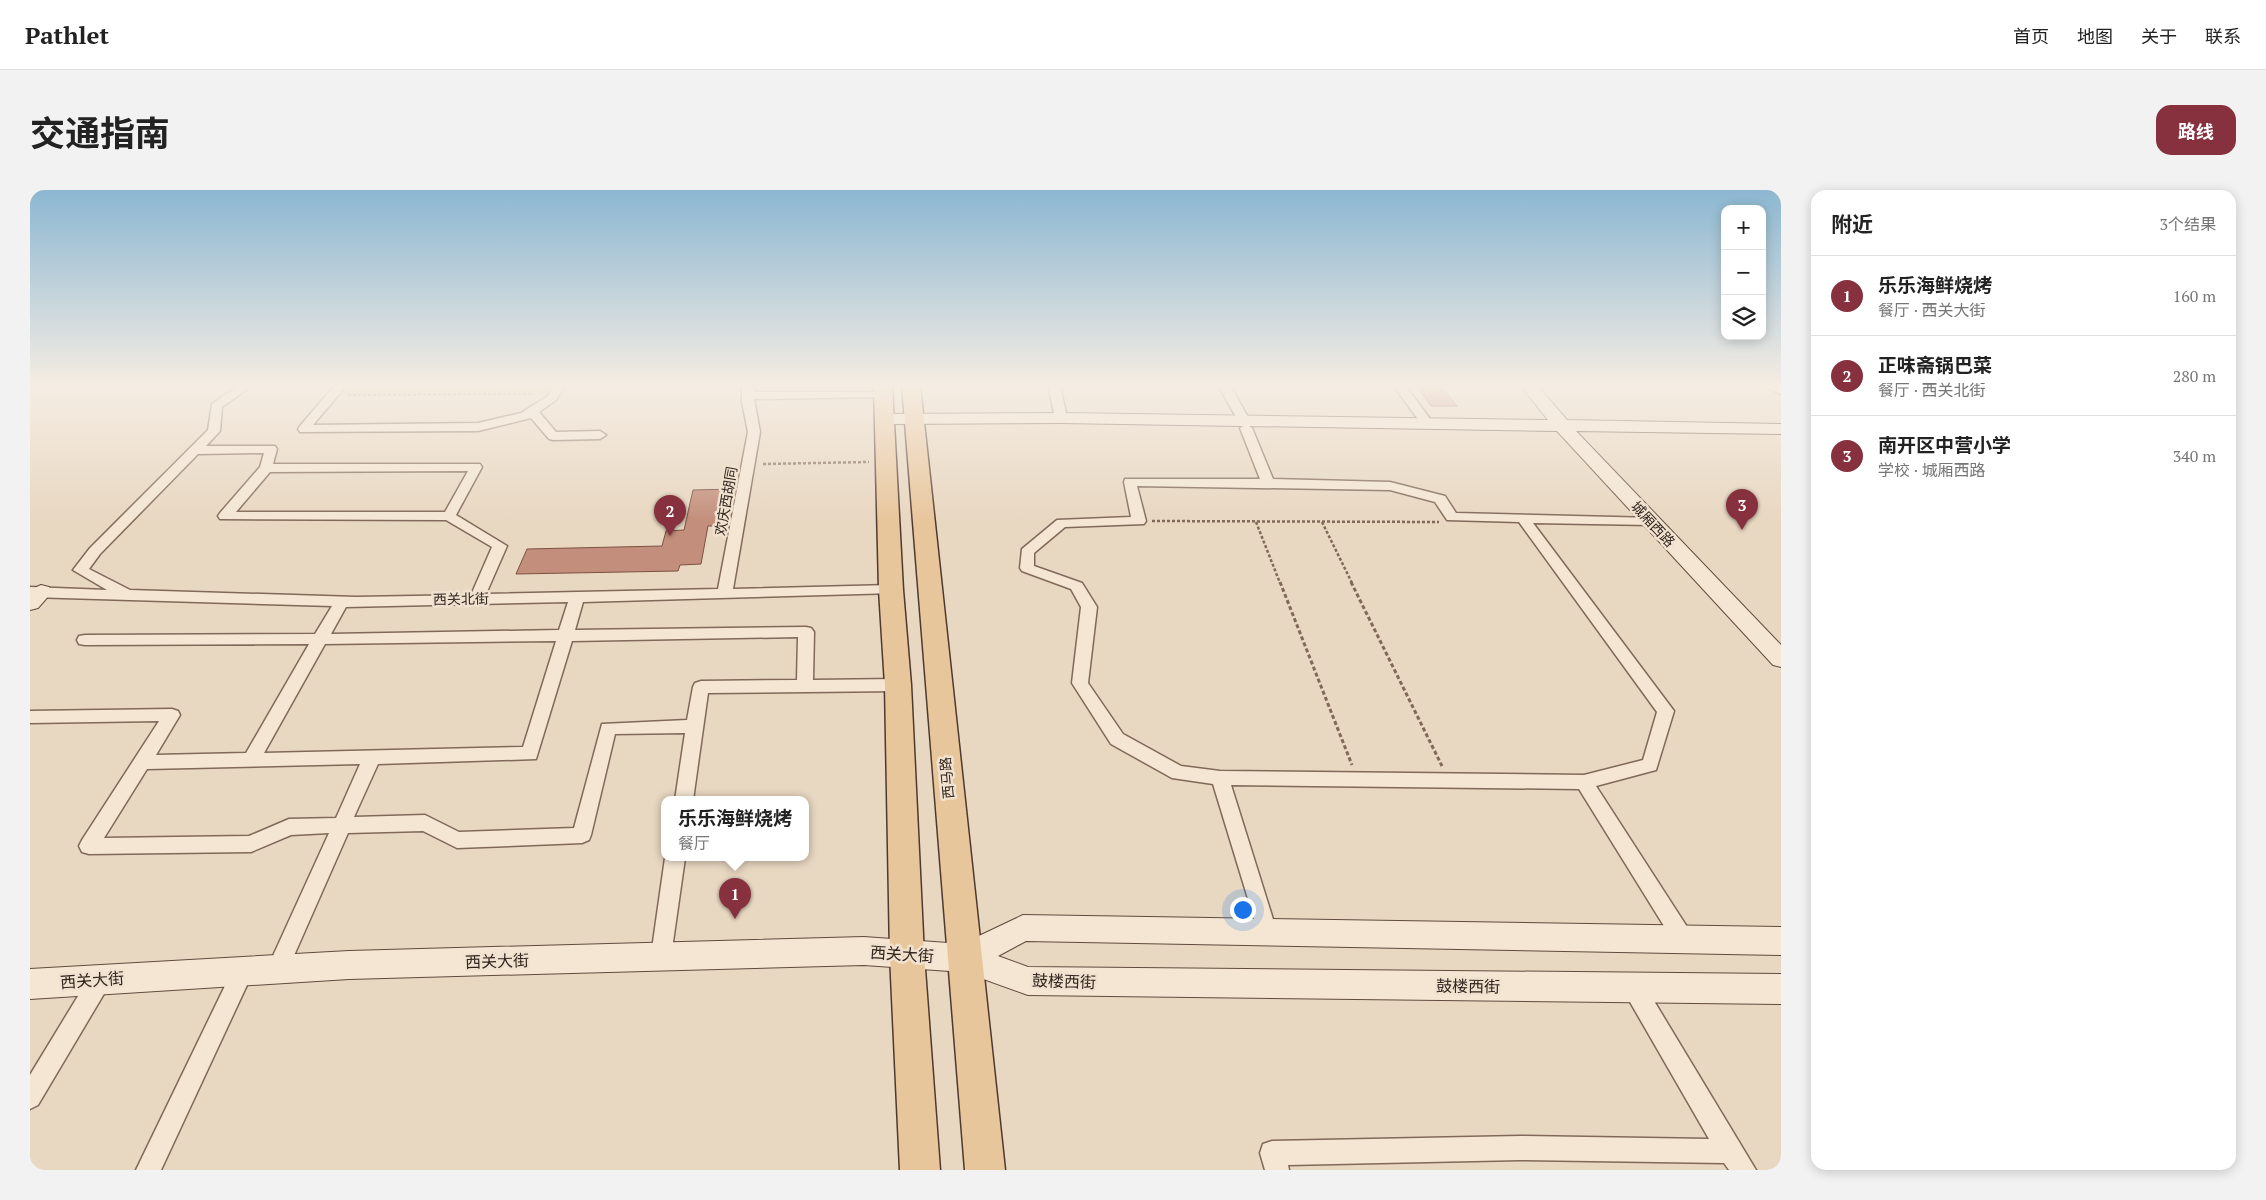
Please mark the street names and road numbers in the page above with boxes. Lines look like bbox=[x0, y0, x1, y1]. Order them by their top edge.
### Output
street label: 欢庆西胡同 bbox=[710, 465, 741, 537]
street label: 城厢西路 bbox=[1627, 497, 1679, 551]
street label: 西关北街 bbox=[433, 589, 489, 608]
street label: 西马路 bbox=[935, 756, 958, 800]
street label: 西关大街 bbox=[869, 941, 935, 967]
street label: 西关大街 bbox=[465, 949, 529, 973]
street label: 西关大街 bbox=[59, 967, 125, 993]
street label: 鼓楼西街 bbox=[1032, 969, 1096, 993]
street label: 鼓楼西街 bbox=[1436, 974, 1500, 998]

